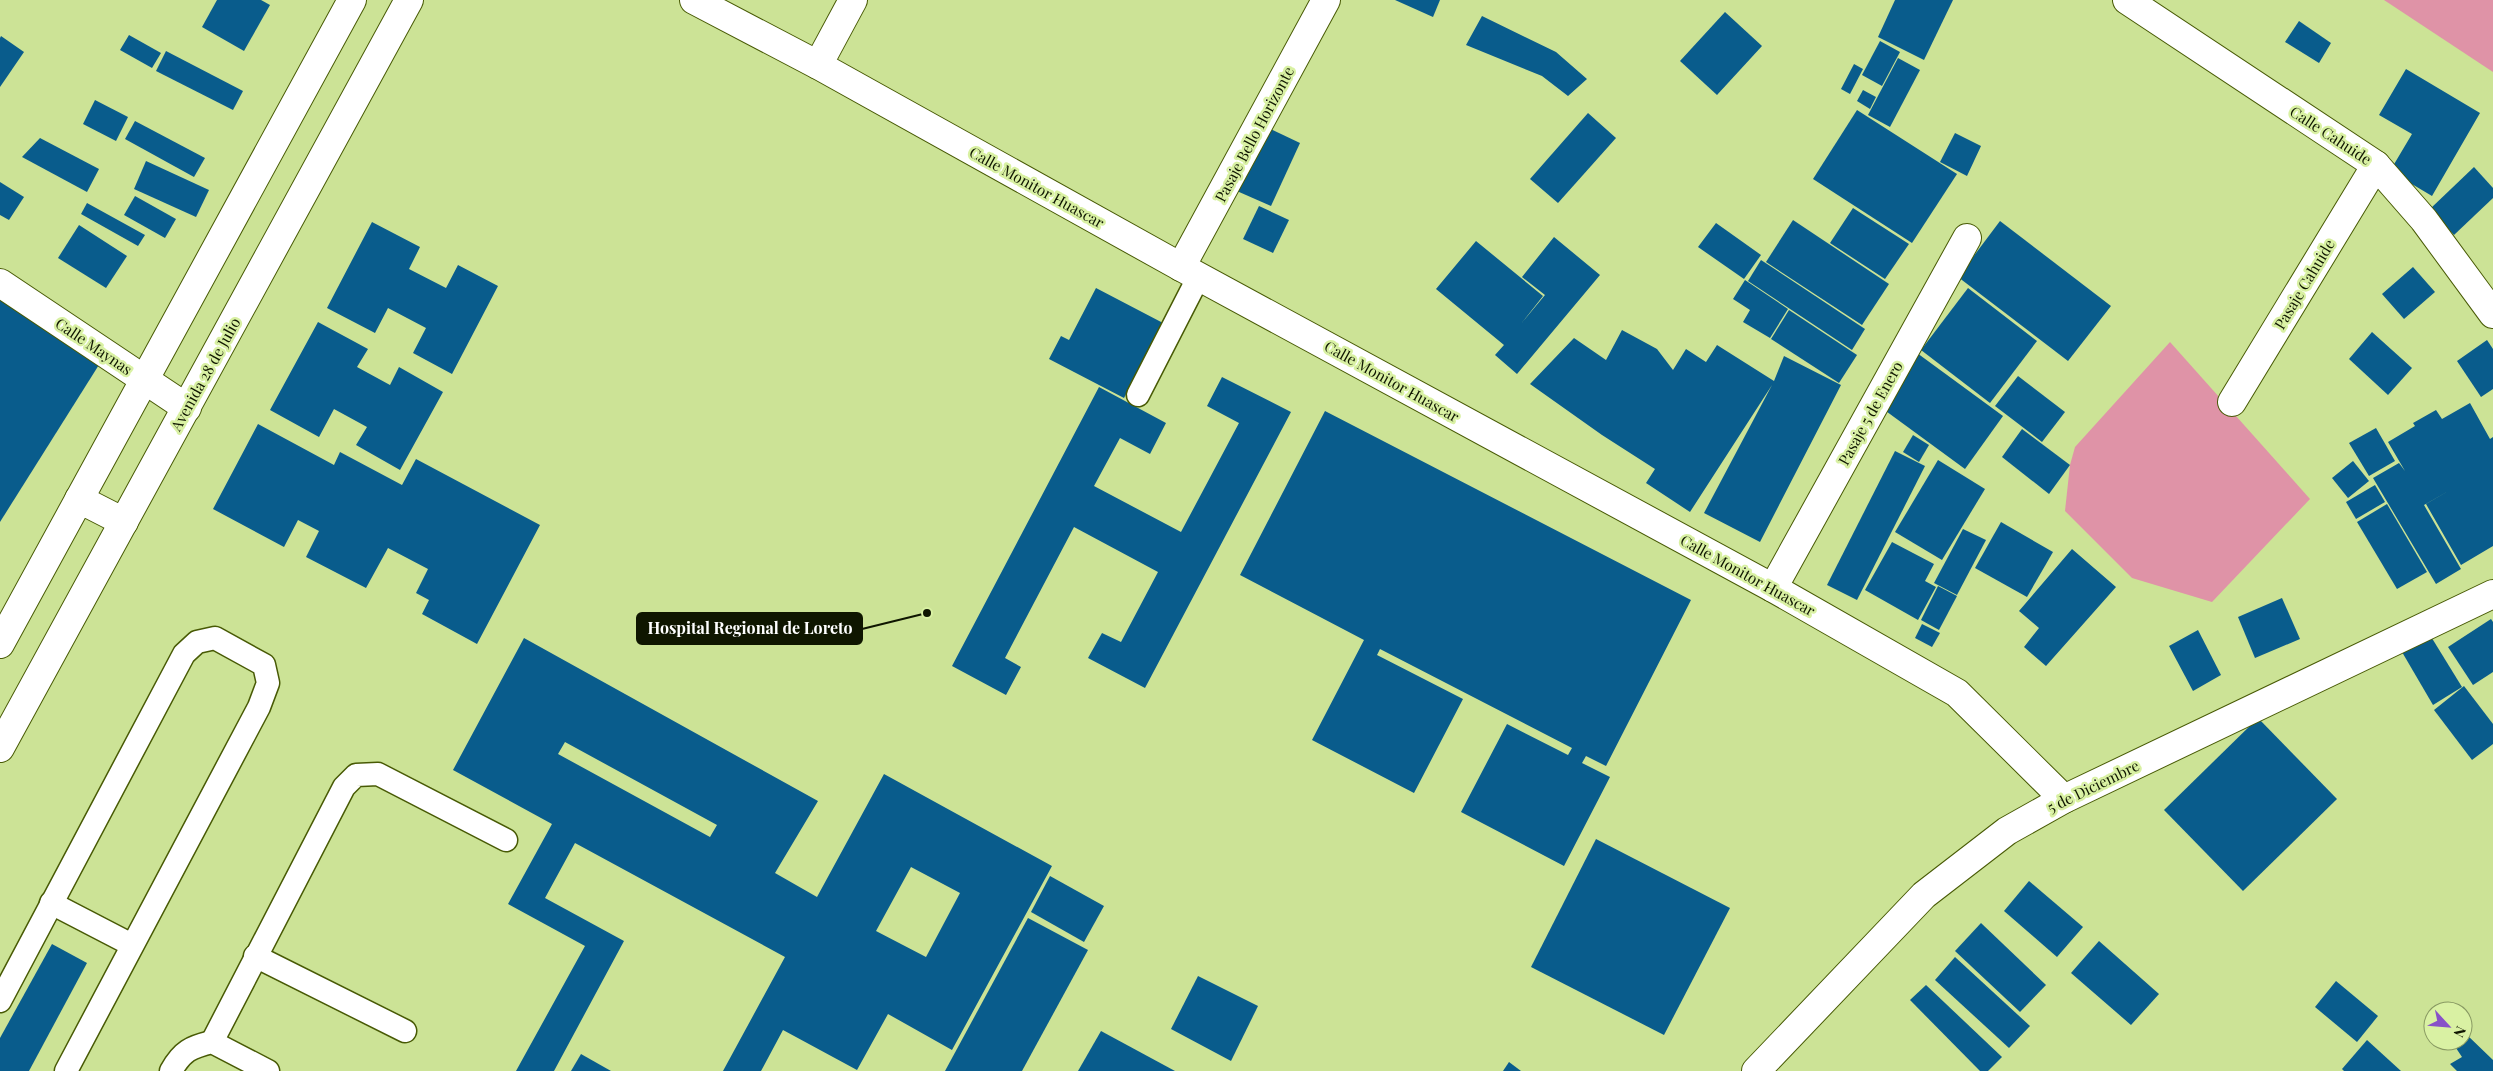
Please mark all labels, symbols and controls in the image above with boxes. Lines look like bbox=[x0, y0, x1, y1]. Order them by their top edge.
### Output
street label: Pasaje Bello Horizonte bbox=[1210, 63, 1298, 205]
street label: Calle Cahuide bbox=[2286, 101, 2376, 169]
street label: Calle Monitor Huascar bbox=[966, 142, 1108, 233]
street label: Pasaje Cahuide bbox=[2269, 235, 2339, 333]
street label: Calle Maynas bbox=[52, 313, 136, 379]
street label: Avenida 28 de Julio bbox=[165, 314, 244, 435]
street label: Calle Monitor Huascar bbox=[1321, 336, 1463, 427]
street label: Pasaje 5 de Enero bbox=[1833, 358, 1907, 468]
street label: Calle Monitor Huascar bbox=[1677, 530, 1819, 621]
callout: Hospital Regional de Loreto bbox=[637, 613, 862, 644]
text: Hospital Regional de Loreto bbox=[647, 617, 853, 638]
street label: 5 de Diciembre bbox=[2044, 755, 2142, 817]
north arrow bbox=[2423, 1001, 2473, 1051]
text: N bbox=[2449, 1023, 2471, 1041]

